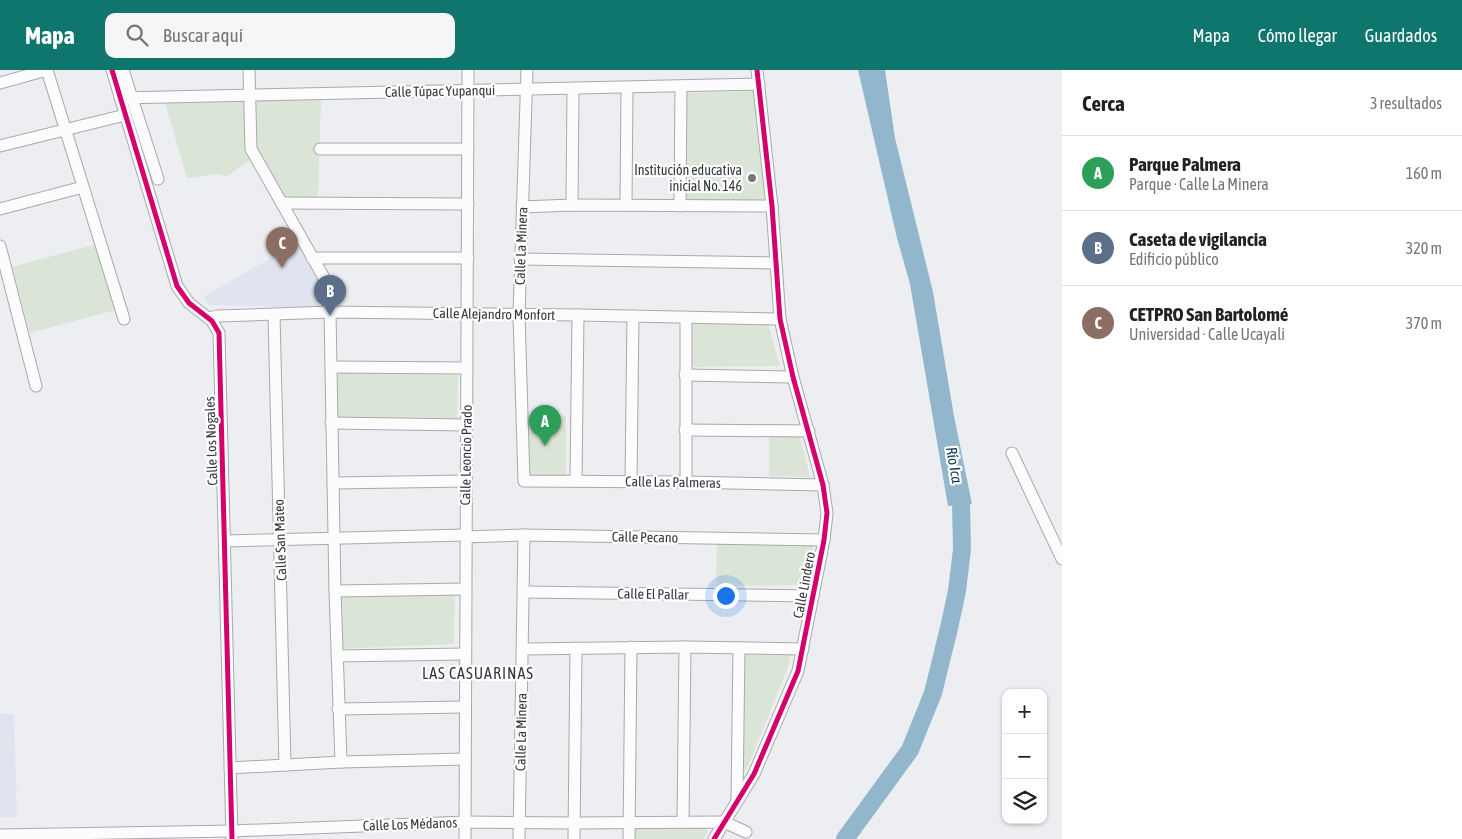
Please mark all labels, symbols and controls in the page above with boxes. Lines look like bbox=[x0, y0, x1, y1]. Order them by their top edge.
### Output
search box bbox=[105, 13, 455, 58]
icon: search bbox=[123, 21, 151, 49]
text: Mapa bbox=[25, 22, 75, 49]
text: Buscar aquí bbox=[163, 24, 243, 46]
text: Mapa bbox=[1192, 25, 1230, 46]
text: Cómo llegar bbox=[1258, 25, 1337, 46]
text: Guardados bbox=[1365, 25, 1437, 46]
street label: Calle Túpac Yupanqui bbox=[385, 82, 495, 100]
text: Cerca bbox=[1082, 91, 1125, 115]
text: 3 resultados bbox=[1370, 94, 1442, 112]
text: Parque Palmera bbox=[1129, 153, 1241, 175]
place label: Institución educativa inicial No. 146 bbox=[634, 162, 742, 194]
text: A bbox=[1094, 164, 1102, 182]
text: 160 m bbox=[1406, 164, 1442, 182]
marker: Institución educativa inicial No. 146 bbox=[746, 172, 758, 184]
text: Parque · Calle La Minera bbox=[1129, 175, 1269, 193]
street label: Calle La Minera bbox=[512, 207, 530, 285]
pin: C bbox=[266, 227, 298, 268]
text: Caseta de vigilancia bbox=[1129, 228, 1267, 250]
text: B bbox=[1094, 239, 1102, 257]
text: 320 m bbox=[1406, 239, 1442, 257]
text: Edificio público bbox=[1129, 250, 1219, 268]
pin: B bbox=[314, 275, 346, 316]
text: CETPRO San Bartolomé bbox=[1129, 303, 1289, 325]
street label: Calle Alejandro Monfort bbox=[433, 305, 555, 323]
text: C bbox=[1094, 314, 1102, 332]
text: 370 m bbox=[1406, 314, 1442, 332]
text: Universidad · Calle Ucayali bbox=[1129, 325, 1285, 343]
street label: Calle Los Nogales bbox=[201, 396, 221, 486]
street label: Calle Leoncio Prado bbox=[457, 404, 475, 506]
pin: A bbox=[529, 405, 561, 446]
water label: Río Ica bbox=[943, 446, 966, 484]
street label: Calle Las Palmeras bbox=[625, 473, 721, 491]
street label: Calle San Mateo bbox=[271, 499, 289, 581]
street label: Calle Pecano bbox=[612, 528, 678, 546]
street label: Calle Lindero bbox=[790, 550, 818, 620]
your location bbox=[713, 583, 739, 609]
street label: Calle El Pallar bbox=[617, 585, 690, 603]
district label: LAS CASUARINAS bbox=[422, 664, 534, 682]
map controls bbox=[1002, 689, 1047, 824]
button: + bbox=[1002, 689, 1047, 734]
street label: Calle La Minera bbox=[512, 693, 530, 771]
button: − bbox=[1002, 734, 1047, 779]
button: layers bbox=[1002, 779, 1047, 824]
street label: Calle Los Médanos bbox=[363, 814, 457, 834]

